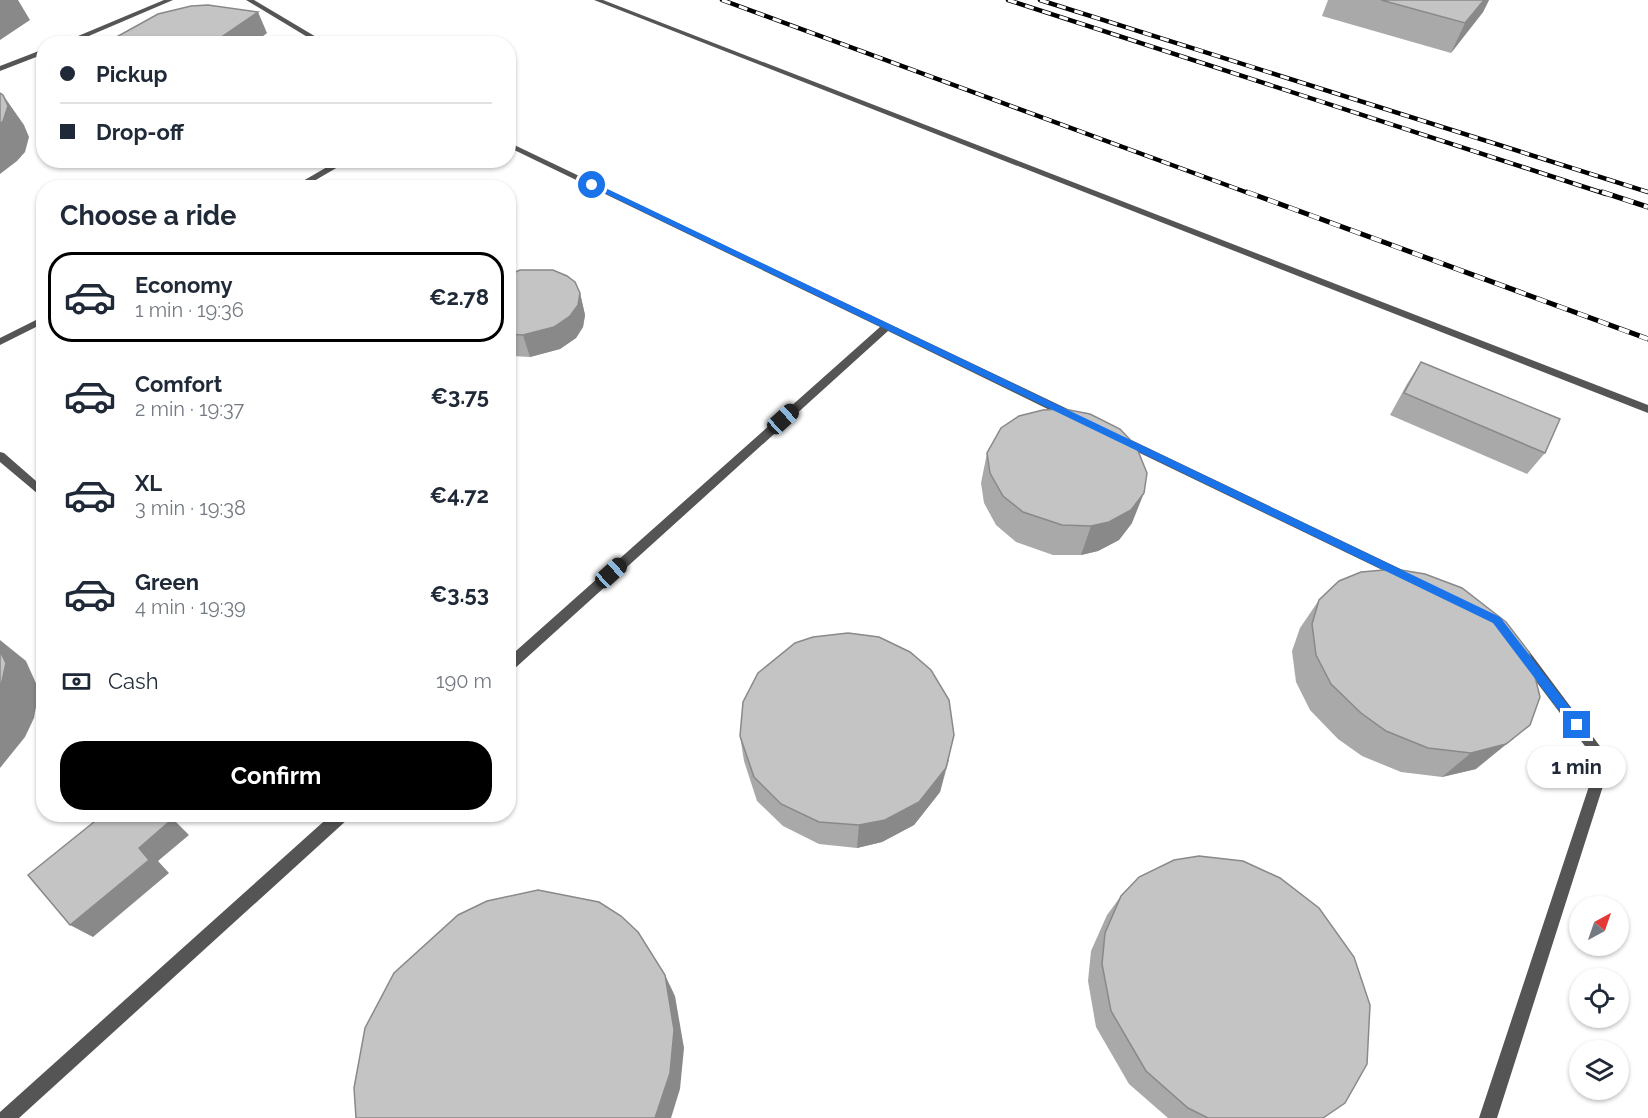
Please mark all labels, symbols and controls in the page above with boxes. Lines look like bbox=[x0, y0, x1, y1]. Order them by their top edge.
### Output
text: Pickup bbox=[96, 61, 168, 87]
text: Drop-off bbox=[96, 119, 184, 145]
route start bbox=[578, 171, 605, 198]
text: Choose a ride bbox=[60, 200, 236, 231]
icon: car bbox=[63, 270, 117, 324]
text: Economy bbox=[135, 272, 233, 298]
text: €2.78 bbox=[429, 284, 489, 310]
text: 1 min · 19:36 bbox=[135, 298, 244, 322]
icon: car bbox=[63, 369, 117, 423]
text: Comfort bbox=[135, 371, 222, 397]
text: €3.75 bbox=[430, 383, 489, 409]
text: 2 min · 19:37 bbox=[135, 397, 244, 421]
car bbox=[764, 400, 802, 438]
icon: car bbox=[63, 468, 117, 522]
text: XL bbox=[135, 470, 162, 496]
text: €4.72 bbox=[430, 482, 489, 508]
text: 3 min · 19:38 bbox=[135, 496, 246, 520]
car bbox=[592, 554, 630, 592]
icon: car bbox=[63, 567, 117, 621]
text: Green bbox=[135, 569, 199, 595]
text: €3.53 bbox=[430, 581, 489, 607]
text: 4 min · 19:39 bbox=[135, 595, 246, 619]
icon: cash bbox=[60, 665, 93, 698]
text: Cash bbox=[108, 668, 159, 694]
text: 190 m bbox=[436, 669, 492, 693]
route end bbox=[1563, 711, 1590, 738]
button: Confirm bbox=[60, 741, 492, 810]
callout: 1 min bbox=[1528, 746, 1626, 788]
text: 1 min bbox=[1551, 755, 1602, 779]
north arrow bbox=[1569, 896, 1629, 956]
map controls bbox=[1569, 896, 1629, 1100]
button: locate bbox=[1569, 968, 1629, 1028]
button: layers bbox=[1569, 1040, 1629, 1100]

